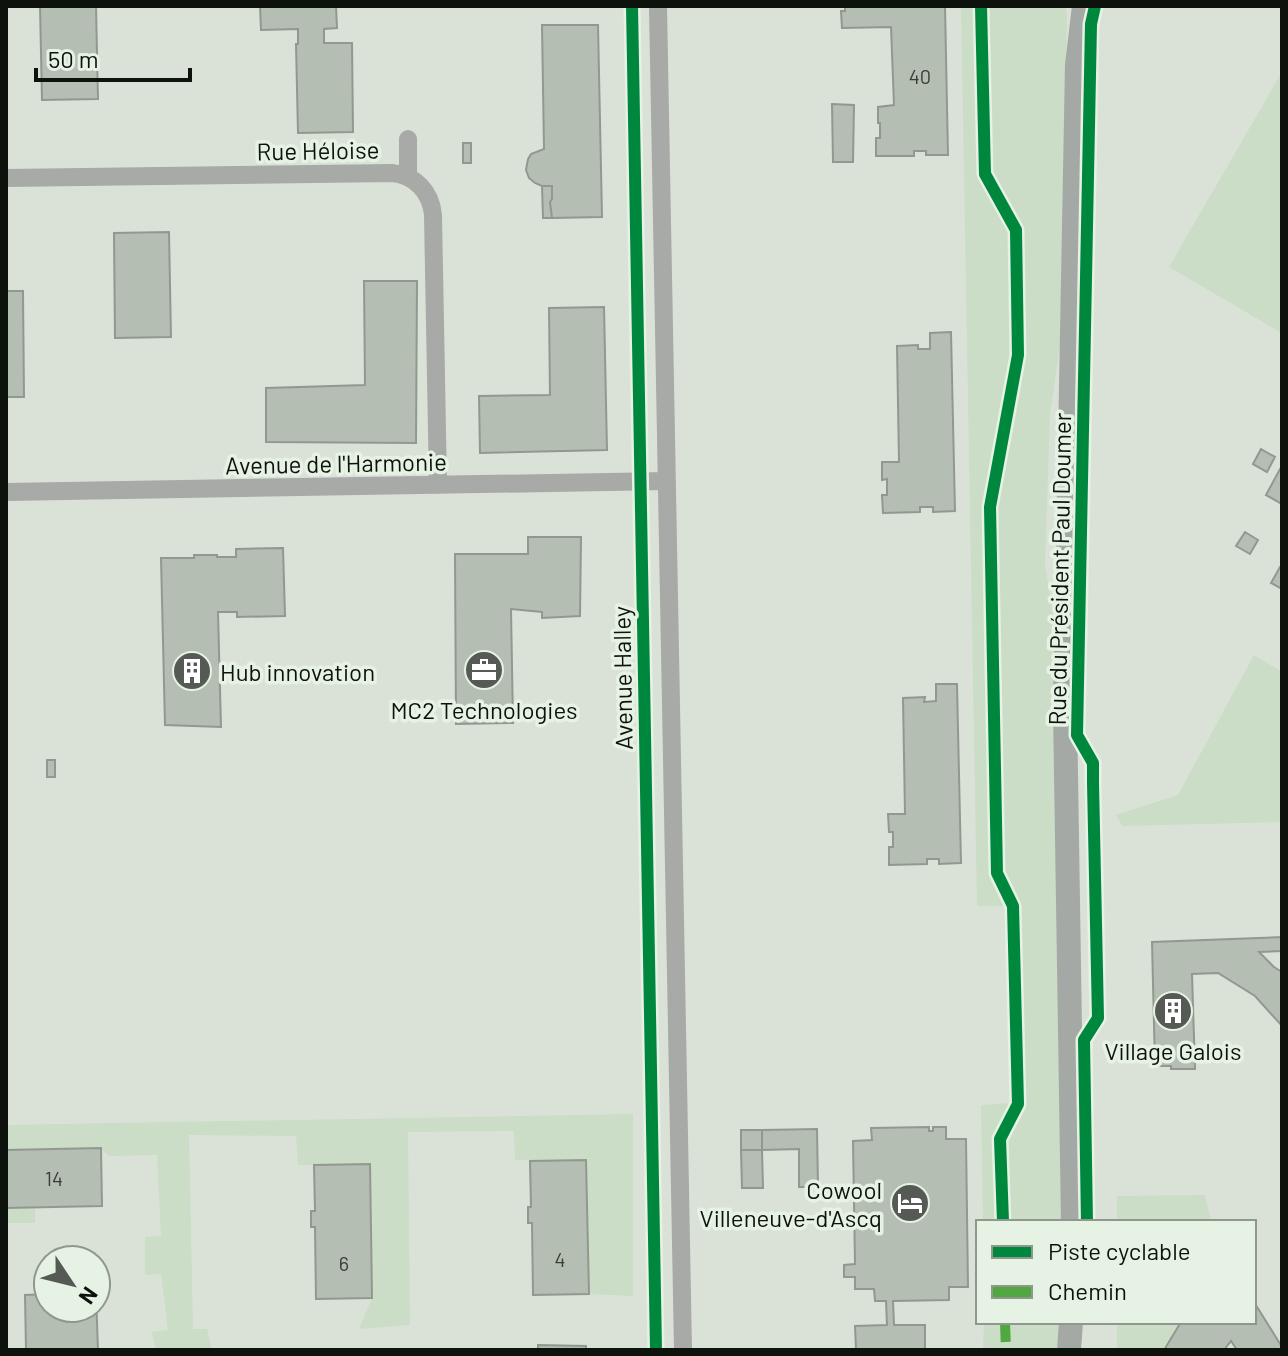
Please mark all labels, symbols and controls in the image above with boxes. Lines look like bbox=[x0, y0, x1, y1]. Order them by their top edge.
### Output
scale bar bbox=[36, 32, 190, 82]
text: 50 m bbox=[48, 44, 99, 73]
house number: 40 bbox=[909, 64, 931, 88]
street label: Rue Héloise bbox=[256, 134, 380, 166]
street label: Rue du Président Paul Doumer bbox=[1042, 412, 1076, 726]
street label: Avenue de l'Harmonie bbox=[225, 447, 447, 479]
street label: Avenue Halley bbox=[606, 606, 638, 750]
office icon: MC2 Technologies bbox=[463, 649, 505, 691]
building icon: Hub innovation bbox=[171, 650, 213, 692]
place label: Hub innovation bbox=[220, 657, 375, 686]
place label: MC2 Technologies bbox=[390, 695, 578, 724]
building icon: Village Galois bbox=[1152, 990, 1194, 1032]
place label: Village Galois bbox=[1104, 1036, 1242, 1065]
house number: 14 bbox=[45, 1166, 63, 1190]
place label: Cowool Villeneuve-d'Ascq bbox=[700, 1175, 882, 1232]
hotel icon: Cowool Villeneuve-d'Ascq bbox=[889, 1182, 931, 1224]
legend bbox=[976, 1220, 1256, 1324]
text: Piste cyclable bbox=[1048, 1236, 1191, 1265]
north arrow bbox=[32, 1244, 112, 1324]
house number: 4 bbox=[554, 1247, 566, 1271]
house number: 6 bbox=[339, 1251, 349, 1275]
text: Chemin bbox=[1048, 1276, 1127, 1305]
text: N bbox=[74, 1283, 104, 1309]

